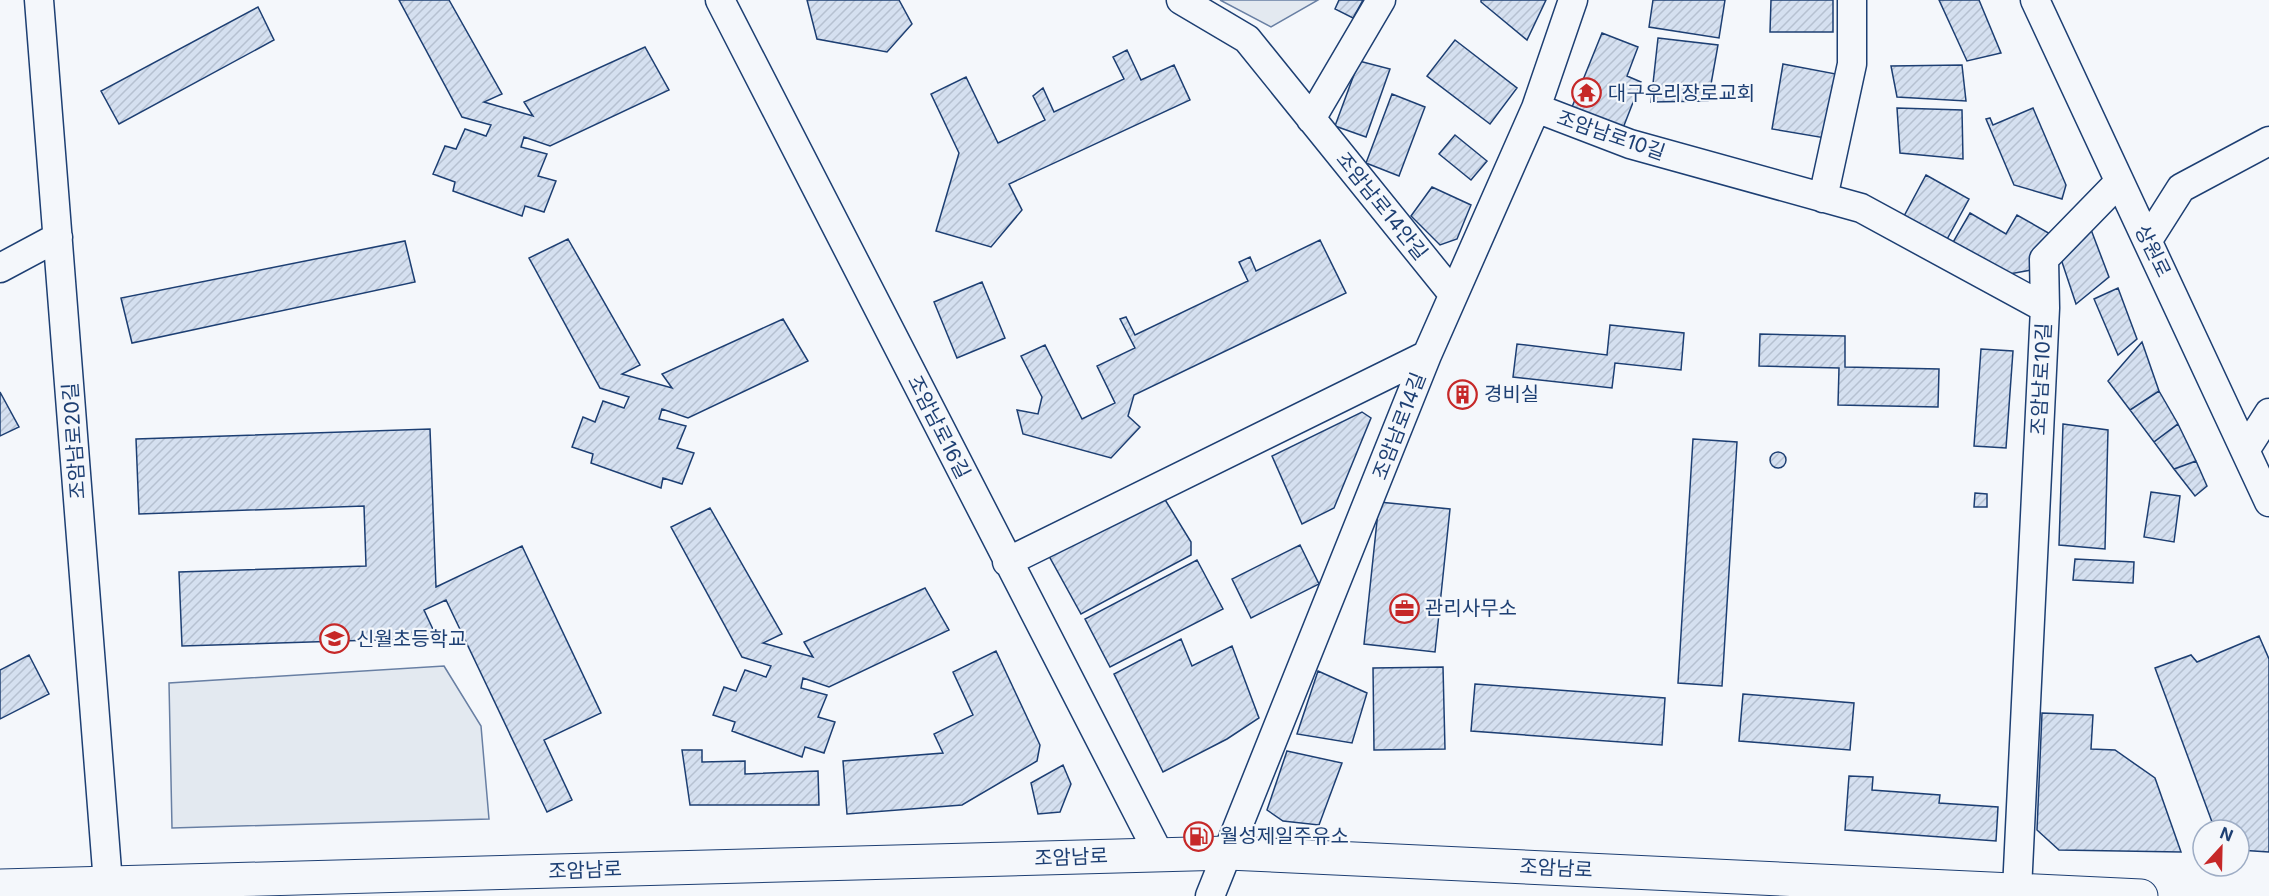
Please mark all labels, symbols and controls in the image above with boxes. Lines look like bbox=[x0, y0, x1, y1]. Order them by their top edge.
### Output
temple icon: 대구우리장로교회 bbox=[1571, 77, 1603, 109]
place label: 대구우리장로교회 bbox=[1608, 81, 1755, 105]
street label: 조암남로10길 bbox=[1554, 105, 1668, 165]
street label: 조암남로14안길 bbox=[1331, 147, 1433, 265]
street label: 상원로 bbox=[2130, 221, 2176, 281]
street label: 조암남로10길 bbox=[2026, 322, 2056, 436]
street label: 조암남로14길 bbox=[1368, 369, 1430, 483]
street label: 조암남로16길 bbox=[903, 371, 975, 483]
building icon: 경비실 bbox=[1447, 378, 1479, 410]
street label: 조암남로20길 bbox=[58, 382, 90, 500]
place label: 경비실 bbox=[1484, 382, 1539, 406]
office icon: 관리사무소 bbox=[1388, 592, 1420, 624]
place label: 관리사무소 bbox=[1425, 596, 1517, 620]
school or university icon: 신월초등학교 bbox=[319, 623, 351, 655]
place label: 신월초등학교 bbox=[356, 627, 466, 651]
north arrow bbox=[2191, 818, 2251, 878]
fuel station icon: 월성제일주유소 bbox=[1183, 820, 1215, 852]
text: N bbox=[2217, 823, 2236, 846]
place label: 월성제일주유소 bbox=[1220, 824, 1349, 848]
street label: 조암남로 bbox=[1034, 844, 1108, 870]
street label: 조암남로 bbox=[1519, 854, 1593, 882]
street label: 조암남로 bbox=[548, 857, 622, 883]

